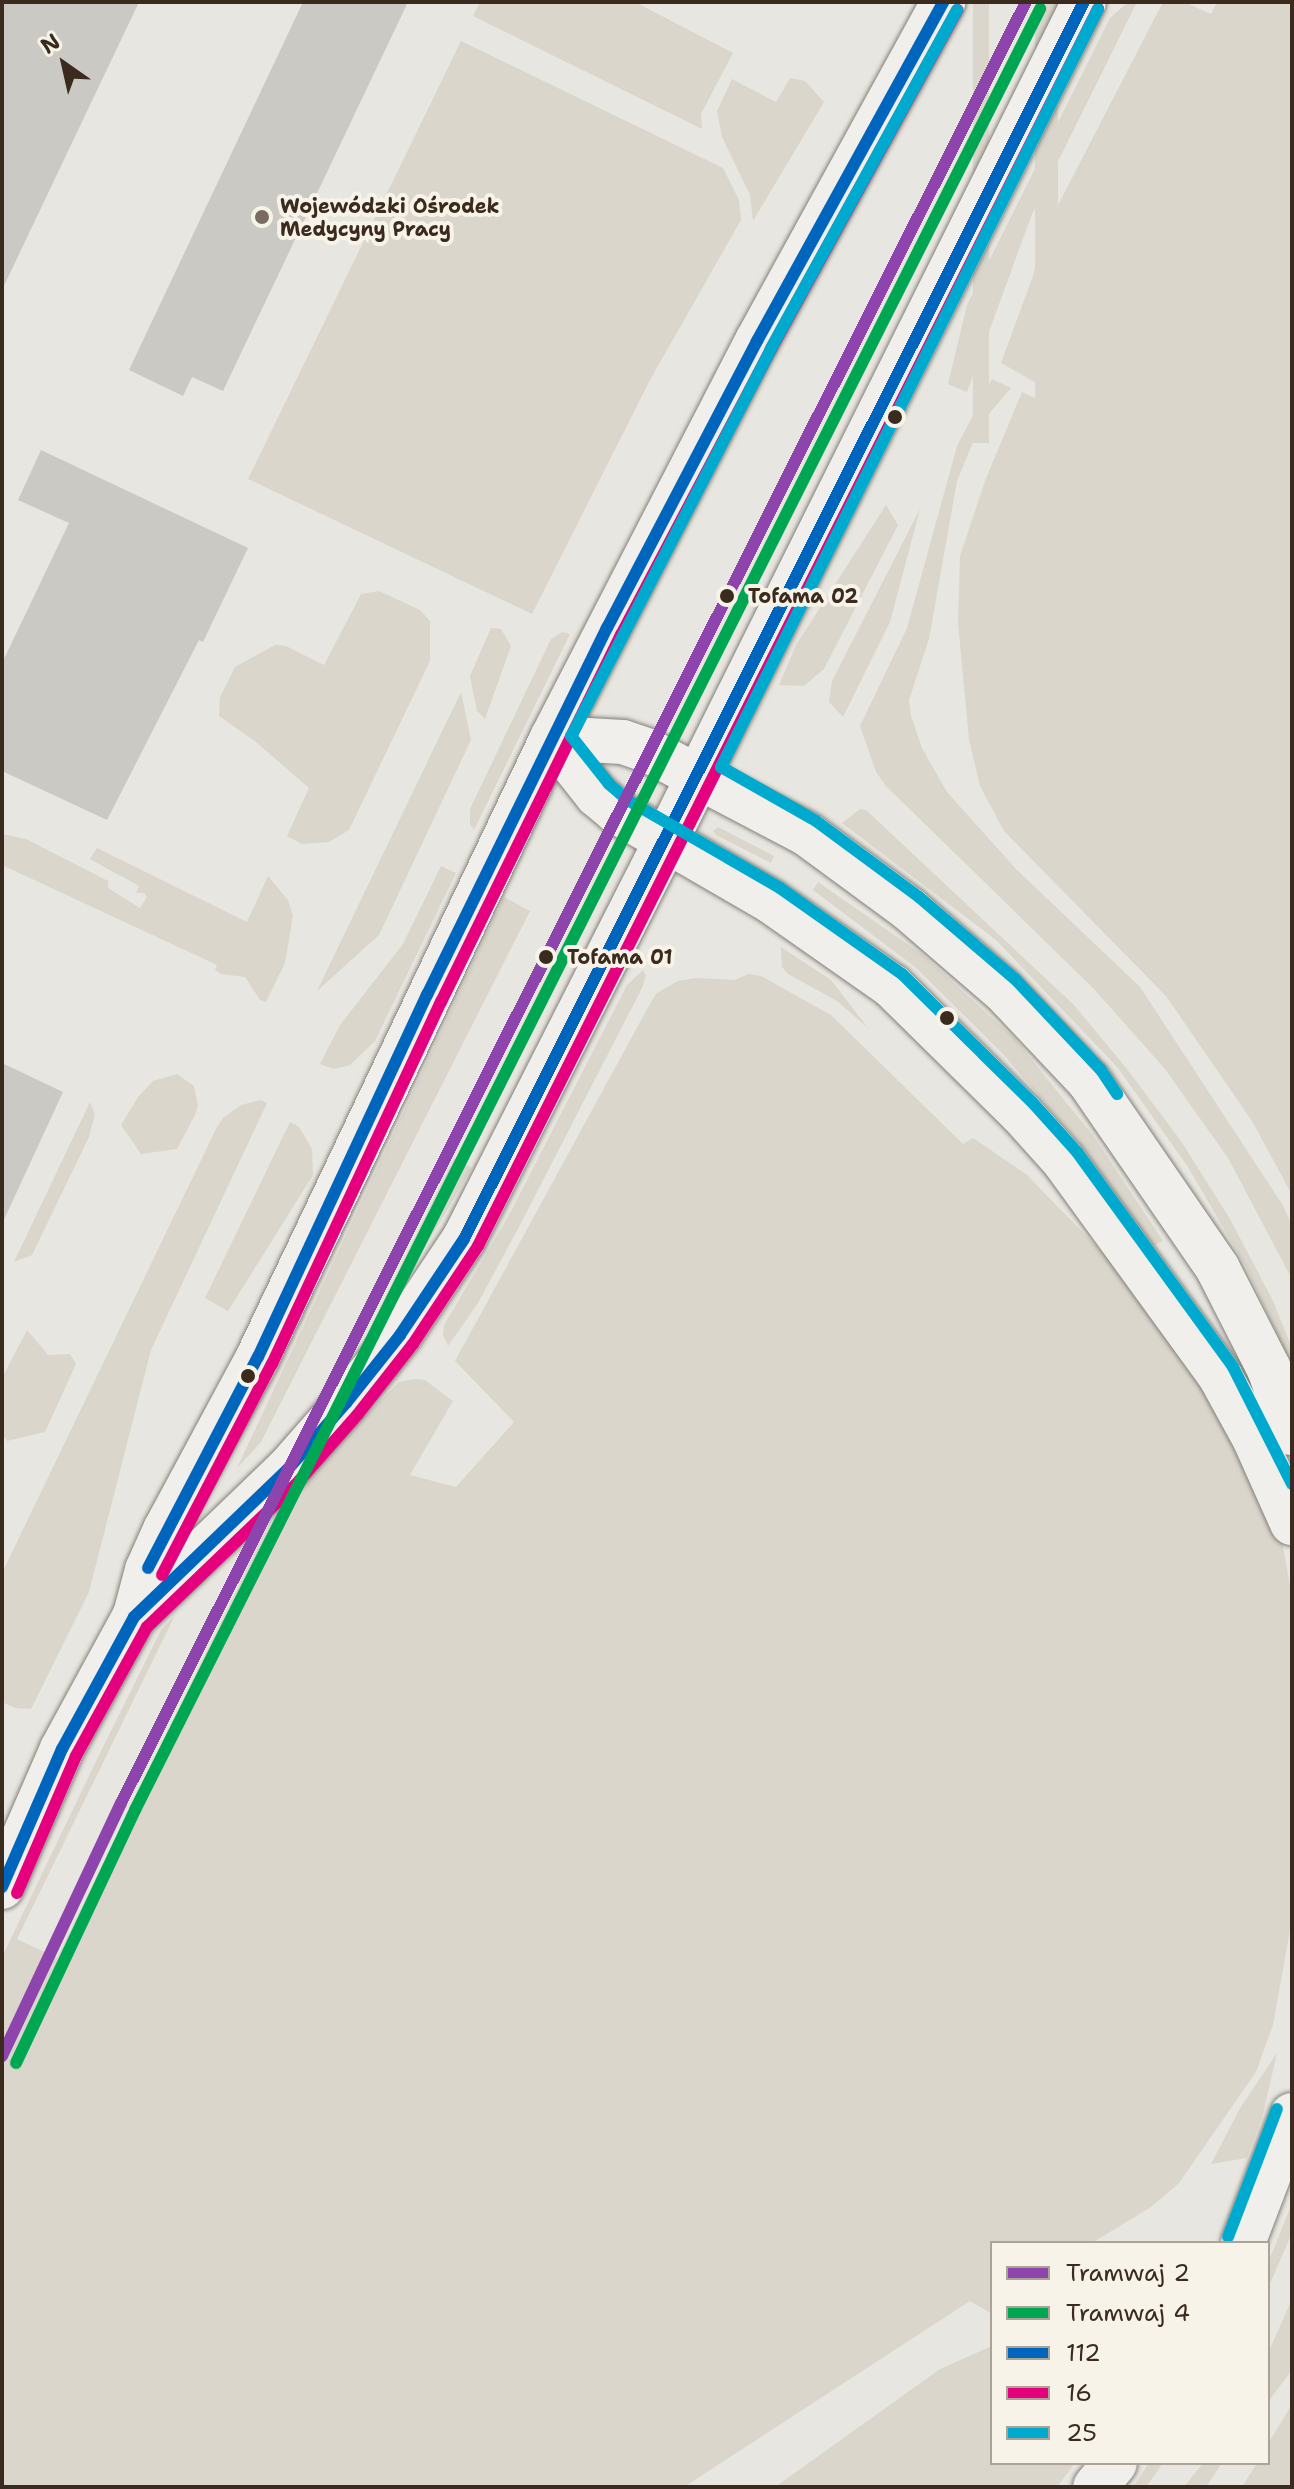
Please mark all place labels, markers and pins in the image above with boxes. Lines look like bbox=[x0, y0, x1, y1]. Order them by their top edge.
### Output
place label: Wojewódzki Ośrodek Medycyny Pracy bbox=[280, 194, 500, 241]
marker: Wojewódzki Ośrodek Medycyny Pracy bbox=[251, 206, 273, 228]
unlabelled marker bbox=[887, 409, 903, 425]
marker: Tofama 02 bbox=[713, 582, 741, 610]
place label: Tofama 02 bbox=[748, 584, 858, 608]
marker: Tofama 01 bbox=[532, 943, 560, 971]
place label: Tofama 01 bbox=[567, 945, 672, 969]
unlabelled marker bbox=[939, 1010, 955, 1026]
unlabelled marker bbox=[240, 1368, 256, 1384]

